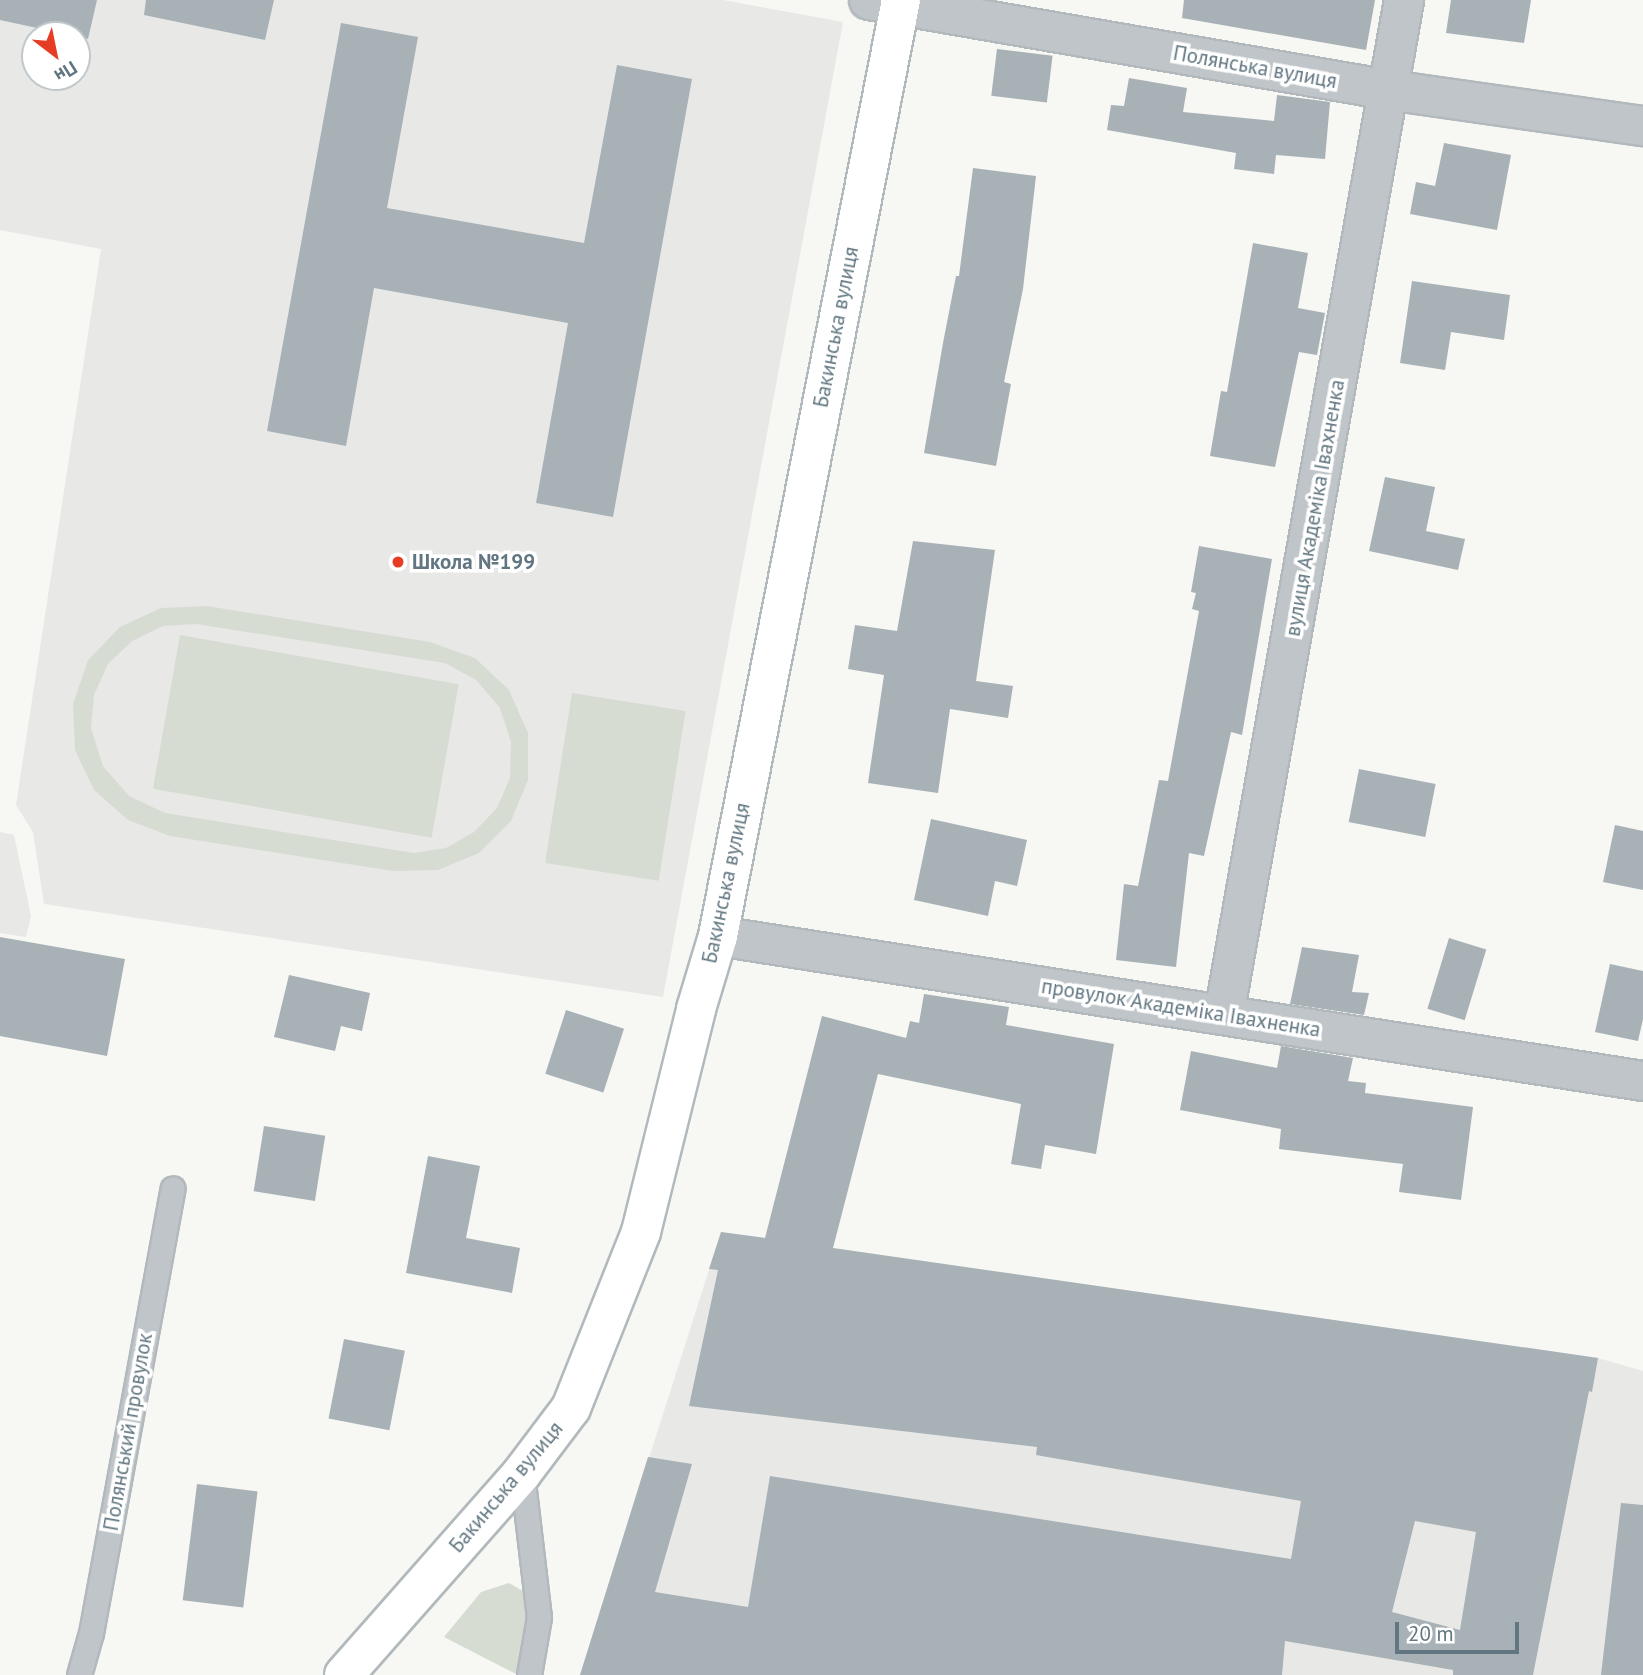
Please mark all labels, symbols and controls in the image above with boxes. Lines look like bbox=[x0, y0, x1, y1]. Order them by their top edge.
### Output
north arrow bbox=[21, 21, 91, 91]
street label: Полянська вулиця bbox=[1171, 40, 1339, 94]
text: Пн bbox=[50, 56, 82, 88]
street label: Бакинська вулиця bbox=[808, 244, 864, 410]
street label: вулиця Академіка Івахненка bbox=[1280, 377, 1350, 639]
place label: Школа №199 bbox=[412, 549, 535, 575]
marker: Школа №199 bbox=[390, 554, 406, 570]
street label: Бакинська вулиця bbox=[697, 800, 755, 966]
street label: провулок Академіка Івахненка bbox=[1039, 973, 1323, 1043]
street label: Полянський провулок bbox=[98, 1331, 158, 1533]
street label: Бакинська вулиця bbox=[444, 1416, 568, 1558]
scale bar bbox=[1398, 1608, 1522, 1652]
text: 20 m bbox=[1408, 1620, 1454, 1647]

